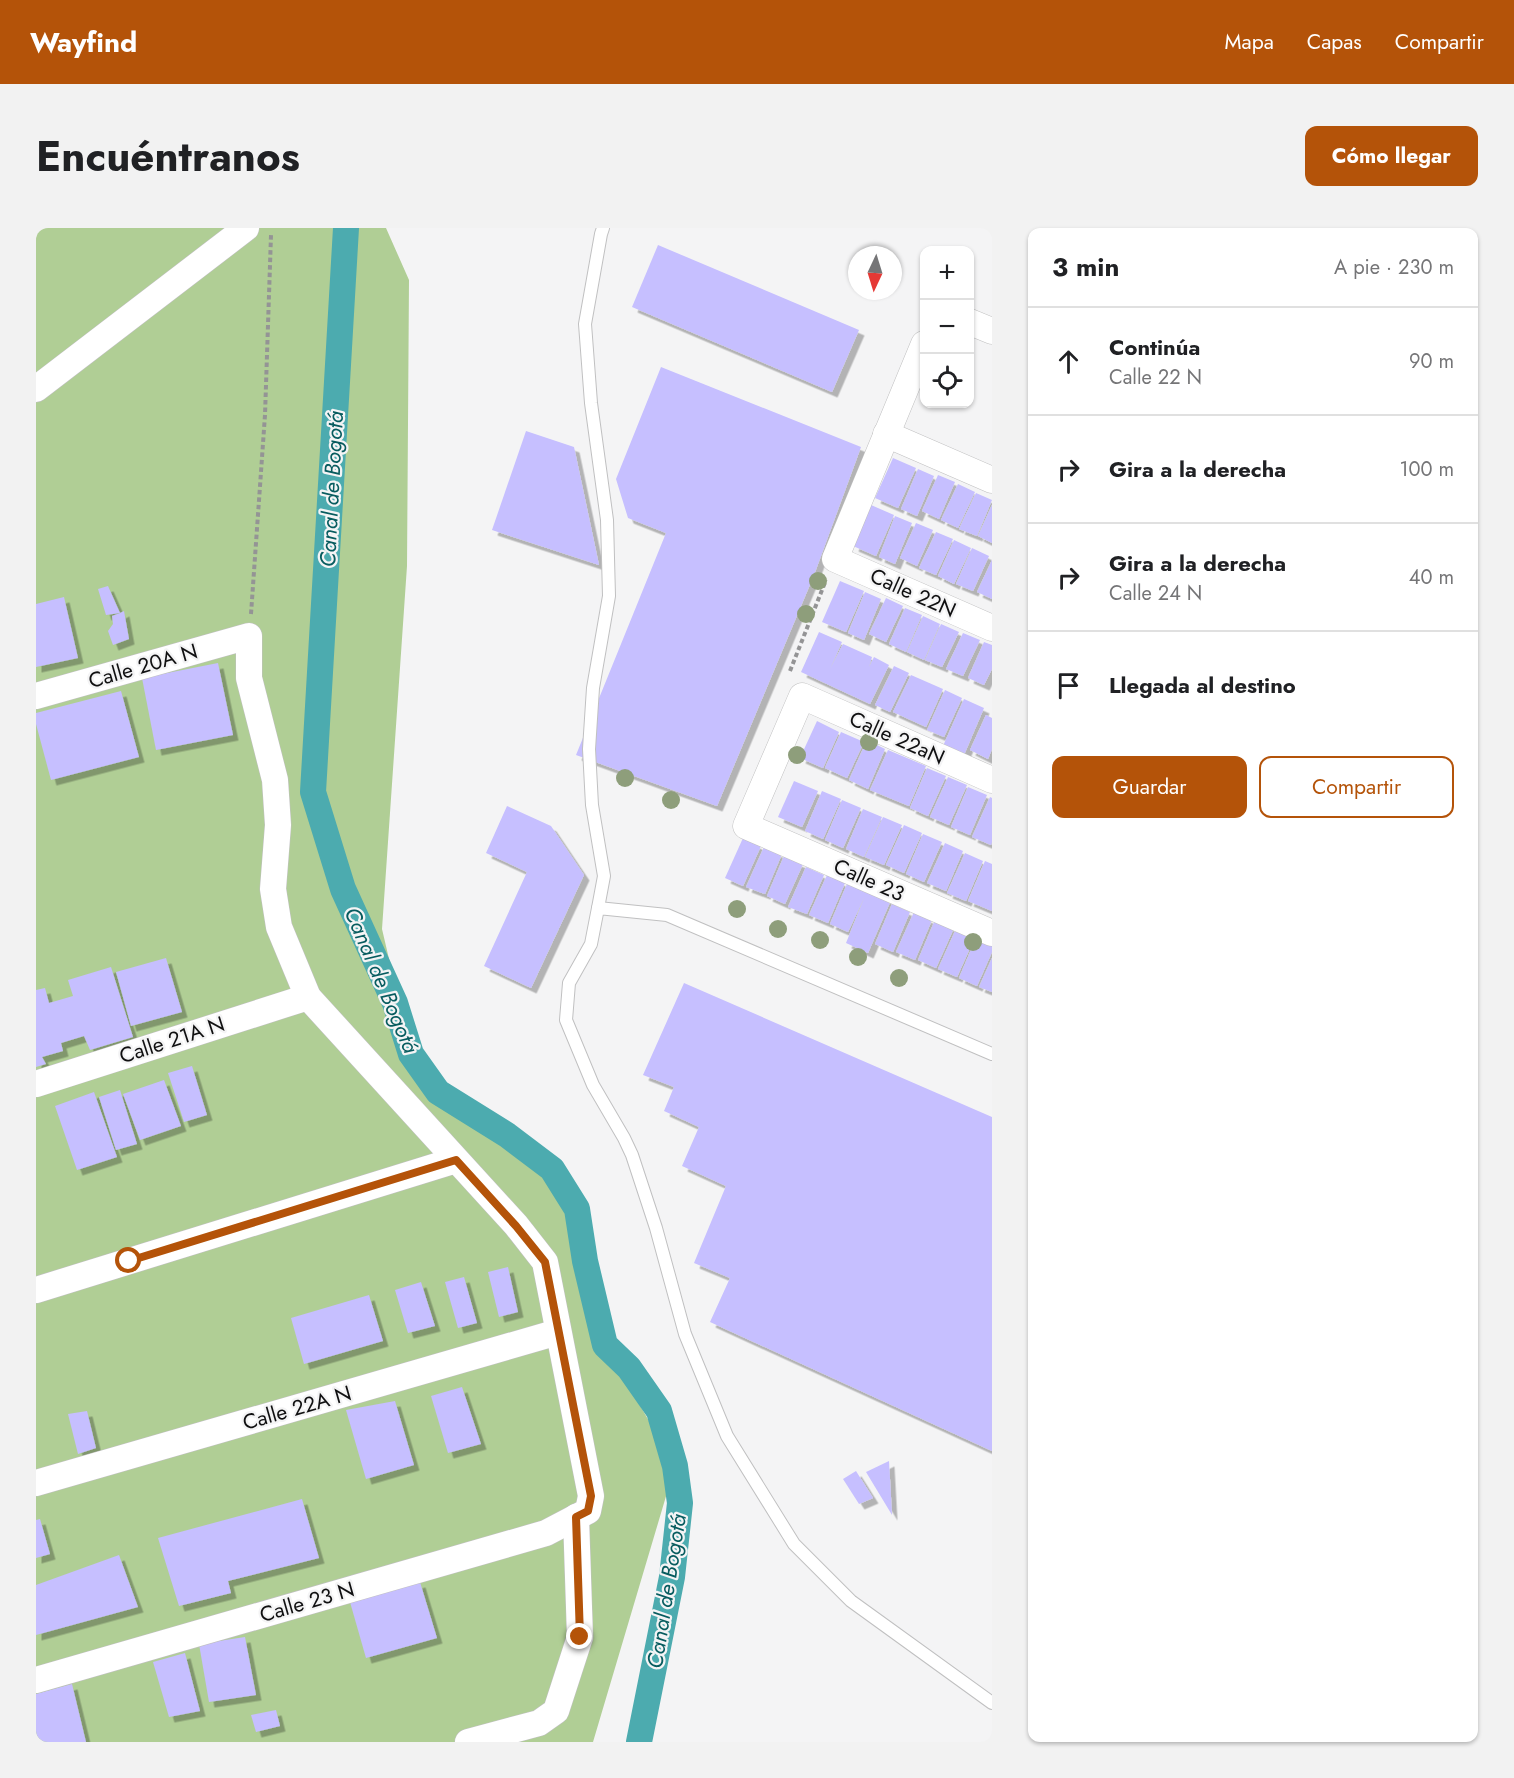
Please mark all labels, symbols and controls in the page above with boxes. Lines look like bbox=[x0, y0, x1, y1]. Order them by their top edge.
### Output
text: Wayfind bbox=[30, 22, 137, 63]
text: Mapa bbox=[1225, 27, 1274, 57]
text: Capas bbox=[1307, 27, 1362, 57]
text: Compartir bbox=[1395, 27, 1484, 57]
text: Encuéntranos bbox=[36, 126, 300, 187]
button: Cómo llegar bbox=[1305, 126, 1478, 186]
north arrow bbox=[848, 246, 902, 300]
map controls bbox=[920, 246, 974, 408]
button: + bbox=[920, 246, 974, 300]
text: 3 min bbox=[1052, 248, 1119, 286]
text: A pie · 230 m bbox=[1334, 253, 1454, 282]
button: − bbox=[920, 300, 974, 354]
text: Continúa bbox=[1109, 331, 1200, 363]
icon: ahead bbox=[1052, 345, 1085, 378]
text: 90 m bbox=[1409, 347, 1454, 376]
button: locate bbox=[920, 354, 974, 408]
text: Calle 22 N bbox=[1109, 363, 1202, 392]
water label: Canal de Bogotá bbox=[311, 410, 351, 568]
icon: right bbox=[1052, 453, 1085, 486]
text: Gira a la derecha bbox=[1109, 453, 1286, 485]
text: 100 m bbox=[1399, 455, 1454, 484]
text: Gira a la derecha bbox=[1109, 547, 1286, 579]
street label: Calle 22N bbox=[865, 561, 961, 625]
icon: right bbox=[1052, 561, 1085, 594]
text: 40 m bbox=[1409, 563, 1454, 592]
text: Calle 24 N bbox=[1109, 579, 1202, 608]
street label: Calle 20A N bbox=[85, 636, 201, 696]
icon: arrive bbox=[1052, 669, 1085, 702]
text: Llegada al destino bbox=[1109, 669, 1296, 701]
street label: Calle 22aN bbox=[845, 704, 949, 772]
button: Guardar bbox=[1052, 756, 1247, 818]
button: Compartir bbox=[1259, 756, 1454, 818]
street label: Calle 23 bbox=[829, 851, 909, 909]
water label: Canal de Bogotá bbox=[337, 902, 427, 1058]
street label: Calle 21A N bbox=[115, 1009, 229, 1071]
route start bbox=[115, 1247, 141, 1273]
street label: Calle 22A N bbox=[239, 1378, 355, 1438]
water label: Canal de Bogotá bbox=[638, 1511, 694, 1671]
street label: Calle 23 N bbox=[256, 1574, 358, 1630]
route end bbox=[566, 1623, 592, 1649]

